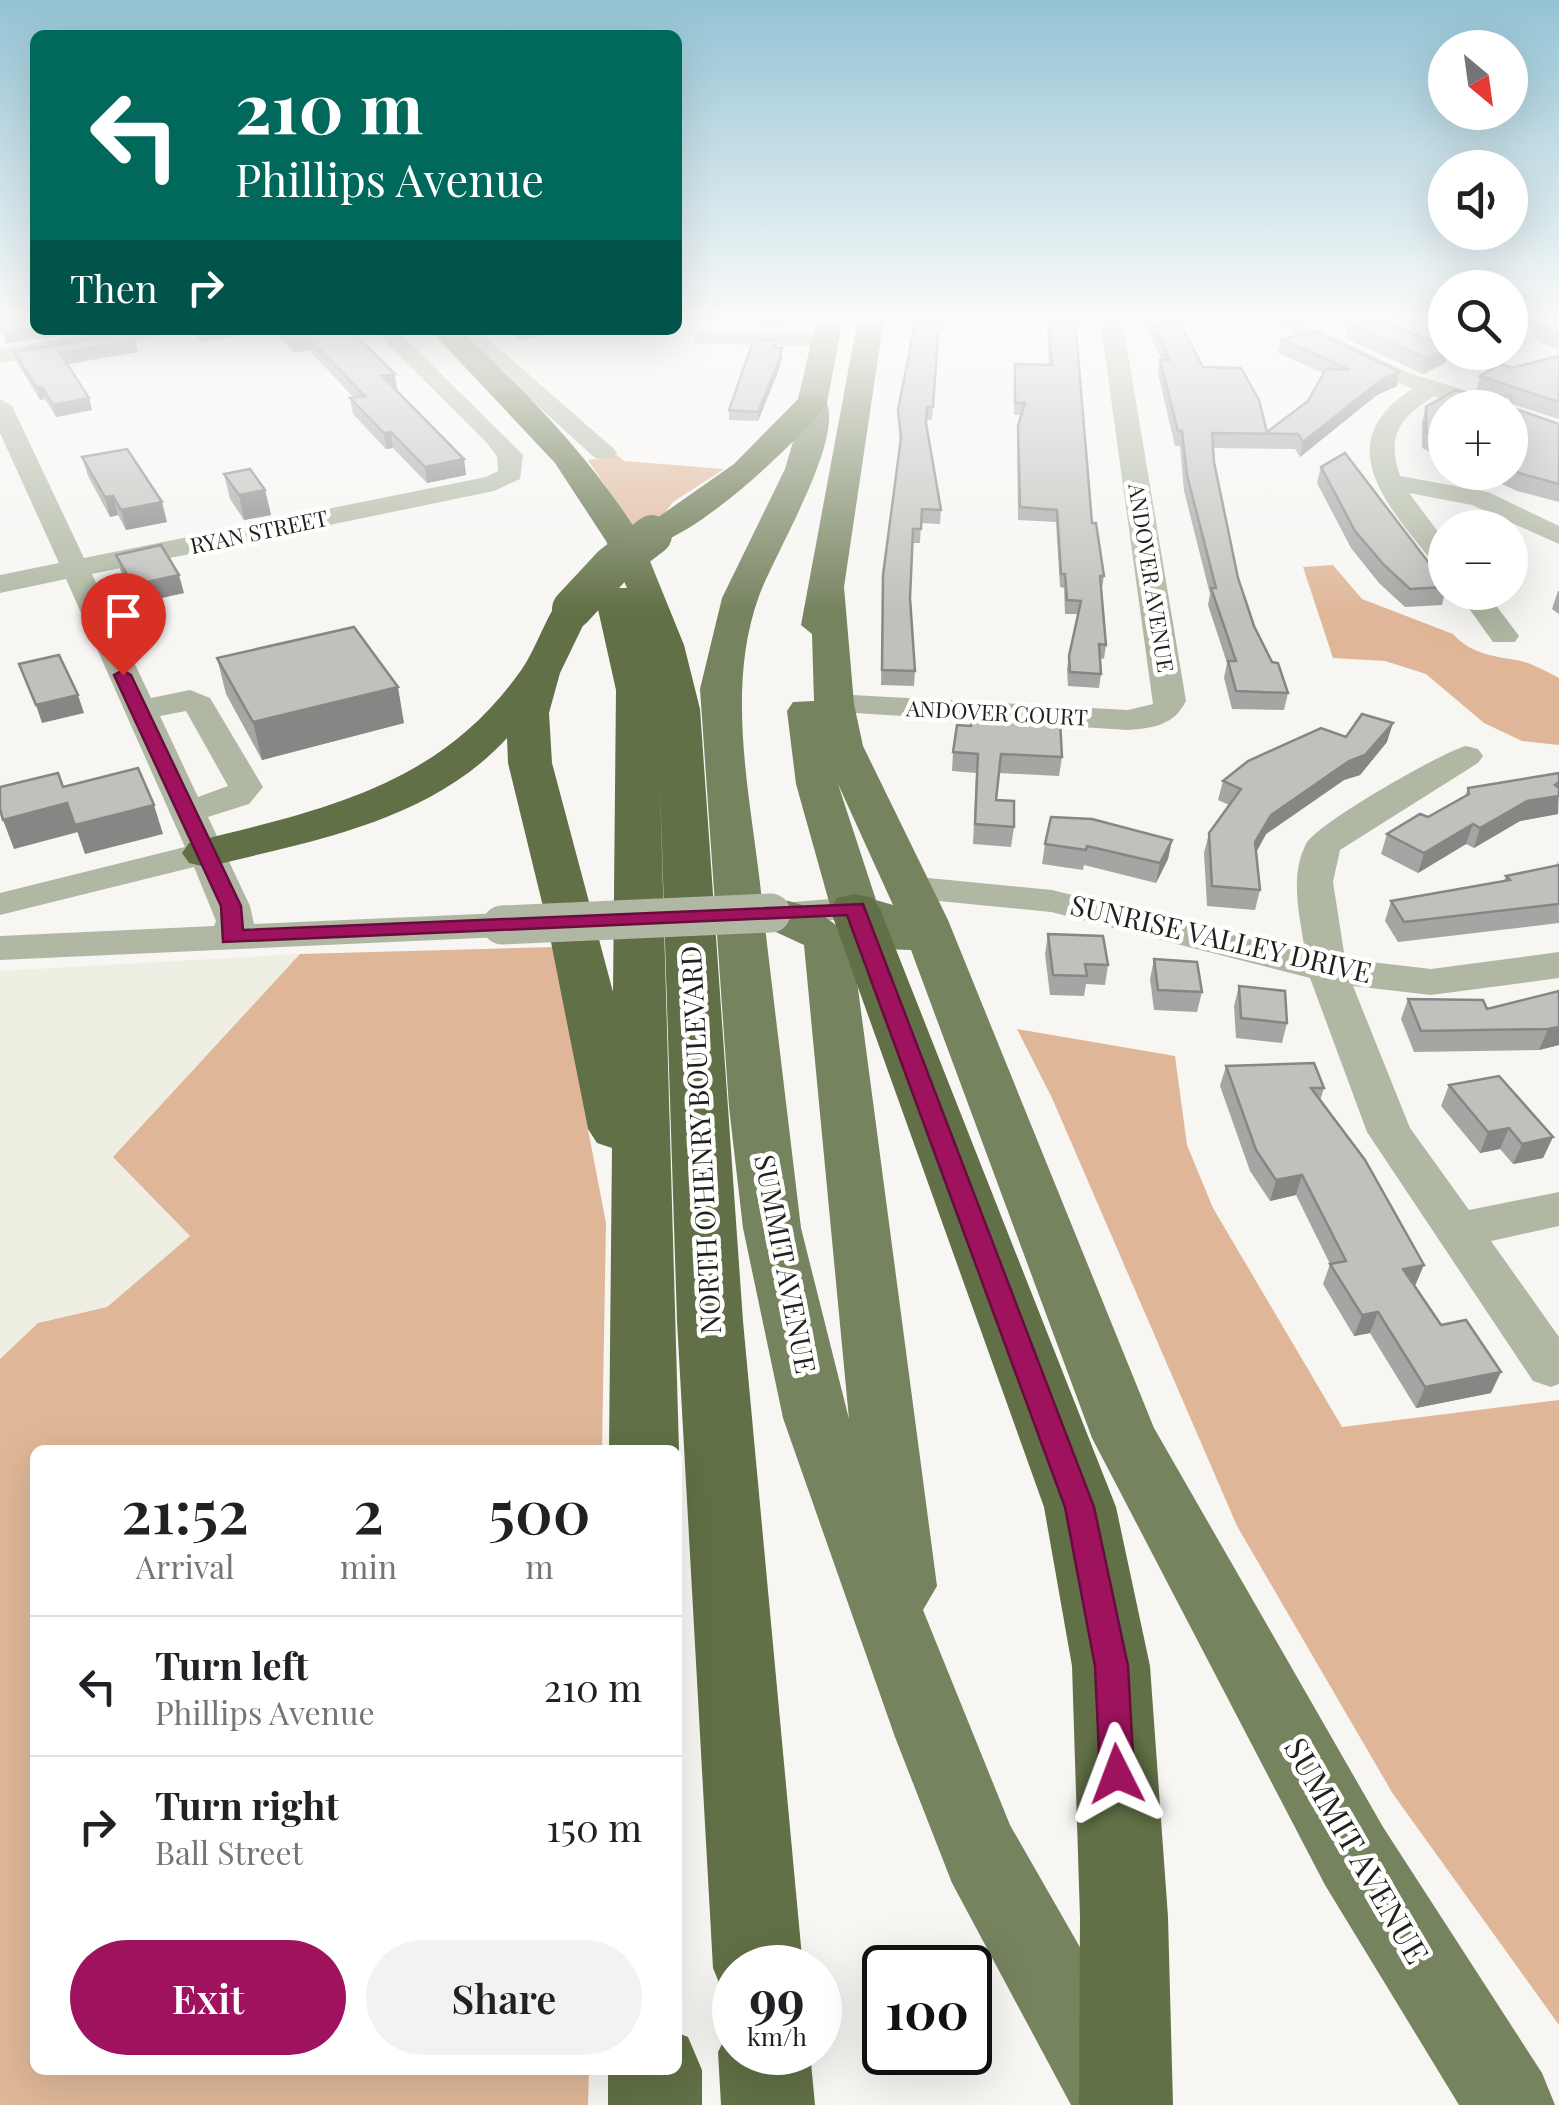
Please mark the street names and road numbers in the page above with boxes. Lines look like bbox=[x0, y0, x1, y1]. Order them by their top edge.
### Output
street label: ANDOVER AVENUE bbox=[1122, 480, 1182, 674]
street label: RYAN STREET bbox=[187, 502, 331, 560]
street label: ANDOVER COURT bbox=[905, 692, 1089, 732]
street label: SUNRISE VALLEY DRIVE bbox=[1067, 885, 1375, 990]
street label: NORTH O'HENRY BOULEVARD bbox=[671, 945, 728, 1335]
street label: SUMMIT AVENUE bbox=[747, 1151, 826, 1376]
street label: SUMMIT AVENUE bbox=[1276, 1729, 1440, 1970]

